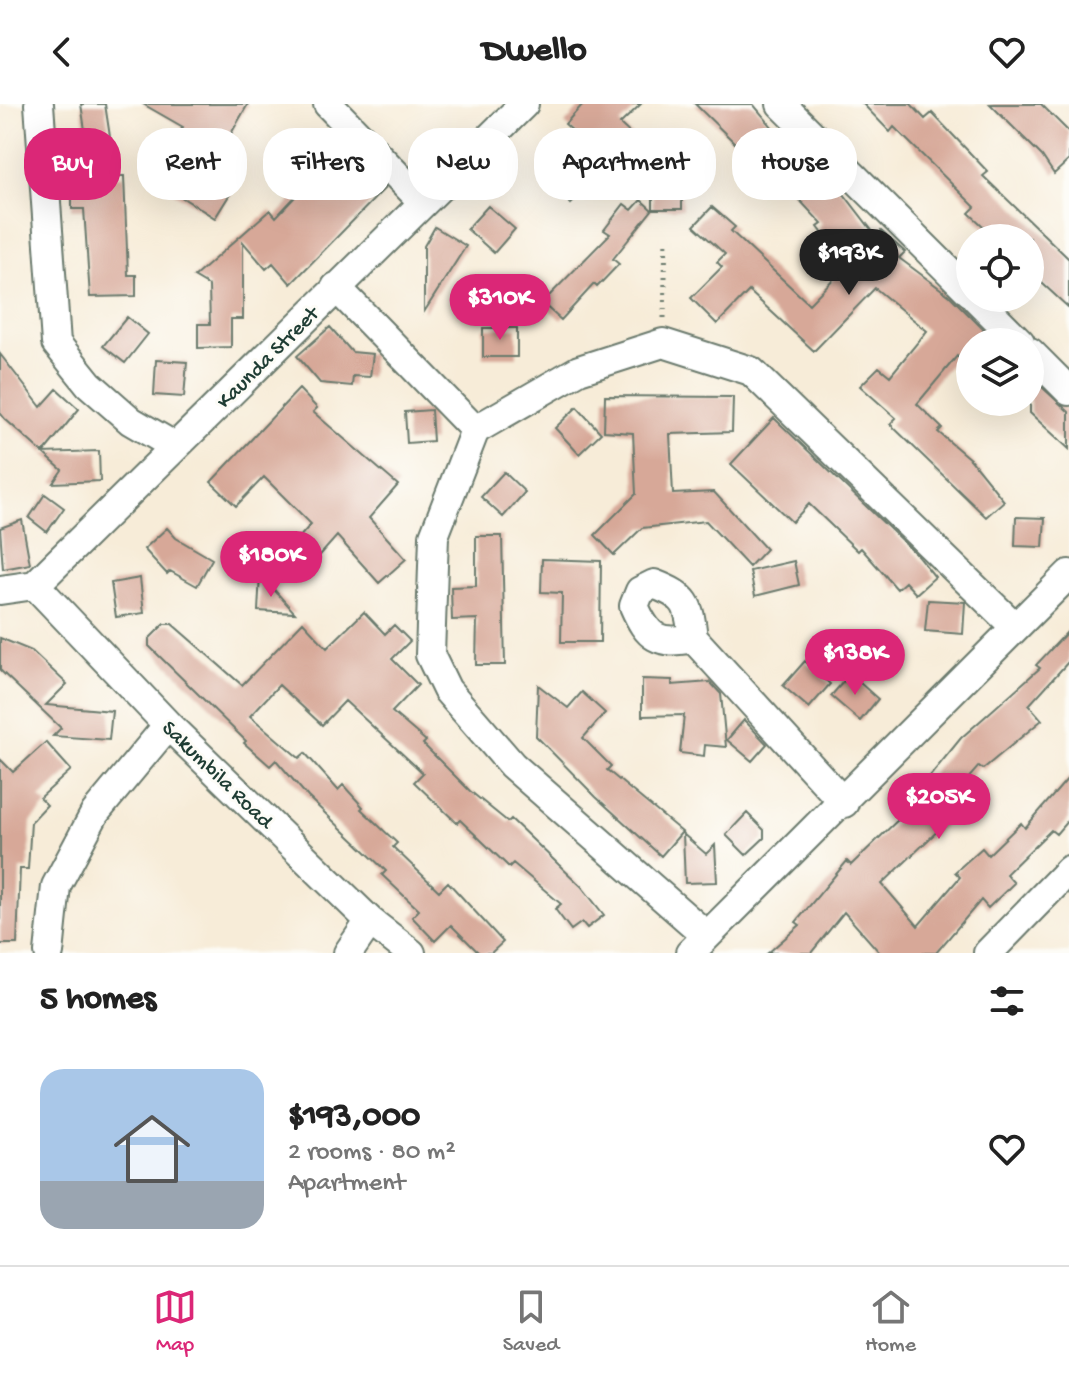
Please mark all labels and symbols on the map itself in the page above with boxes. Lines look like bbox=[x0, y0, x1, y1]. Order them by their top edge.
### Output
pin: $193K bbox=[793, 229, 905, 297]
pin: $310K bbox=[444, 274, 556, 342]
street label: Kaunda Street bbox=[212, 301, 327, 415]
pin: $180K bbox=[215, 531, 327, 599]
pin: $138K bbox=[799, 629, 911, 697]
street label: Sakumbila Road bbox=[155, 716, 279, 837]
pin: $205K bbox=[883, 773, 995, 841]

